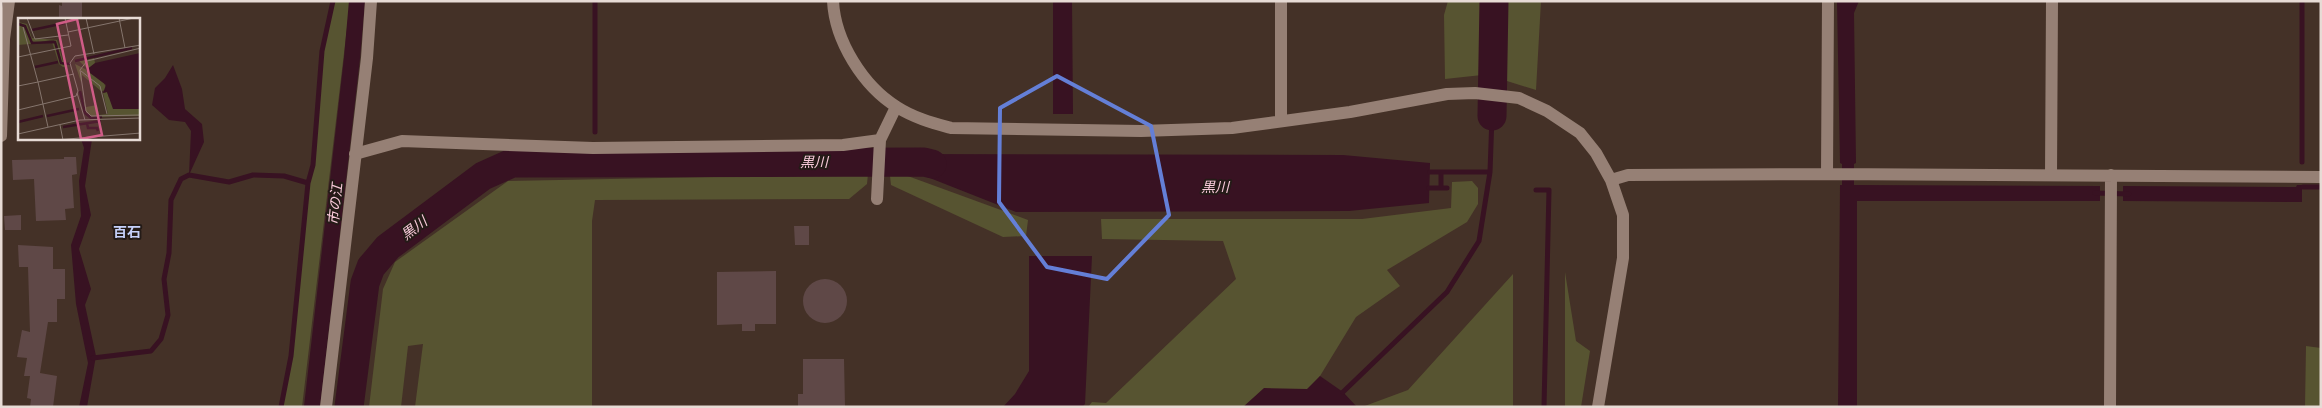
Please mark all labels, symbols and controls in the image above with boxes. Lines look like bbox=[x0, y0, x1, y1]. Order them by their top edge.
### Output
inset map bbox=[18, 18, 140, 140]
water label: 黒川 bbox=[800, 154, 830, 170]
water label: 黒川 bbox=[1201, 179, 1231, 195]
water label: 市の江 bbox=[325, 180, 345, 226]
water label: 黒川 bbox=[398, 212, 432, 243]
district label: 百石 bbox=[113, 224, 141, 240]

